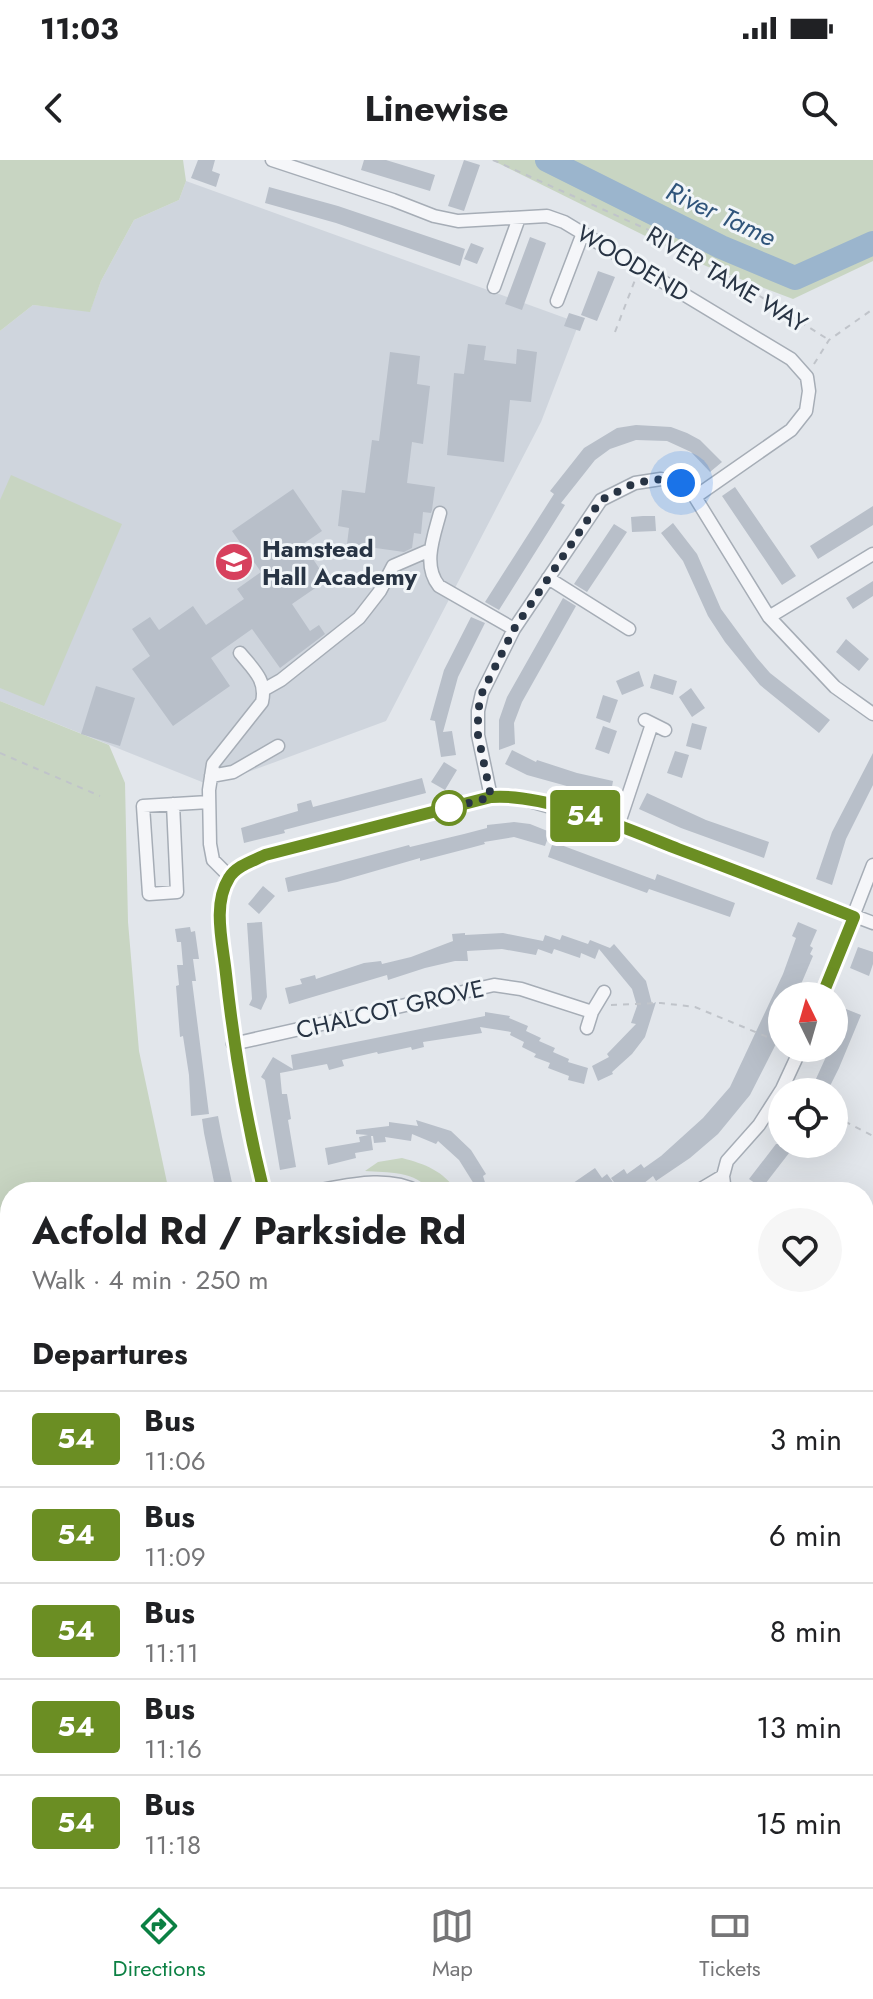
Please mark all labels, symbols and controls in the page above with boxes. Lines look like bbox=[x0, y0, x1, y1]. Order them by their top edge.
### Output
text: 11:03 bbox=[40, 7, 119, 50]
text: Linewise bbox=[364, 82, 509, 134]
icon: back bbox=[32, 86, 76, 130]
icon: search bbox=[797, 86, 841, 130]
water label: River Tame bbox=[660, 172, 782, 256]
street label: WOODEND bbox=[570, 216, 696, 310]
street label: RIVER TAME WAY bbox=[640, 217, 815, 341]
your location bbox=[661, 463, 701, 503]
place label: Hamstead Hall Academy bbox=[262, 531, 418, 594]
school or university icon: Hamstead Hall Academy bbox=[213, 541, 255, 583]
line badge: 54 bbox=[549, 790, 621, 842]
unlabelled marker bbox=[432, 791, 466, 825]
text: 54 bbox=[566, 795, 604, 836]
street label: CHALCOT GROVE bbox=[293, 970, 487, 1048]
north arrow bbox=[768, 982, 848, 1062]
map controls bbox=[768, 982, 848, 1158]
button: locate bbox=[768, 1078, 848, 1158]
text: Acfold Rd / Parkside Rd bbox=[32, 1203, 466, 1258]
button: heart bbox=[758, 1208, 842, 1292]
text: Walk · 4 min · 250 m bbox=[32, 1261, 269, 1299]
text: Departures bbox=[32, 1332, 188, 1375]
text: Bus bbox=[144, 1399, 195, 1442]
text: 54 bbox=[57, 1418, 95, 1459]
text: 3 min bbox=[770, 1418, 842, 1461]
text: 11:06 bbox=[144, 1442, 206, 1480]
text: Bus bbox=[144, 1495, 195, 1538]
text: 54 bbox=[57, 1514, 95, 1555]
text: 6 min bbox=[769, 1514, 842, 1557]
text: 11:09 bbox=[144, 1538, 206, 1576]
text: Bus bbox=[144, 1591, 195, 1634]
text: 54 bbox=[57, 1610, 95, 1651]
text: 8 min bbox=[770, 1610, 842, 1653]
text: 11:11 bbox=[144, 1634, 199, 1672]
text: Bus bbox=[144, 1687, 195, 1730]
text: 54 bbox=[57, 1706, 95, 1747]
text: 13 min bbox=[756, 1706, 842, 1749]
text: 11:16 bbox=[144, 1730, 202, 1768]
text: Bus bbox=[144, 1783, 195, 1826]
text: 54 bbox=[57, 1802, 95, 1843]
text: 15 min bbox=[756, 1802, 842, 1845]
text: 11:18 bbox=[144, 1826, 201, 1864]
tab: Directions bbox=[112, 1904, 206, 1984]
tab: Map bbox=[430, 1904, 474, 1984]
tab: Tickets bbox=[699, 1904, 761, 1984]

